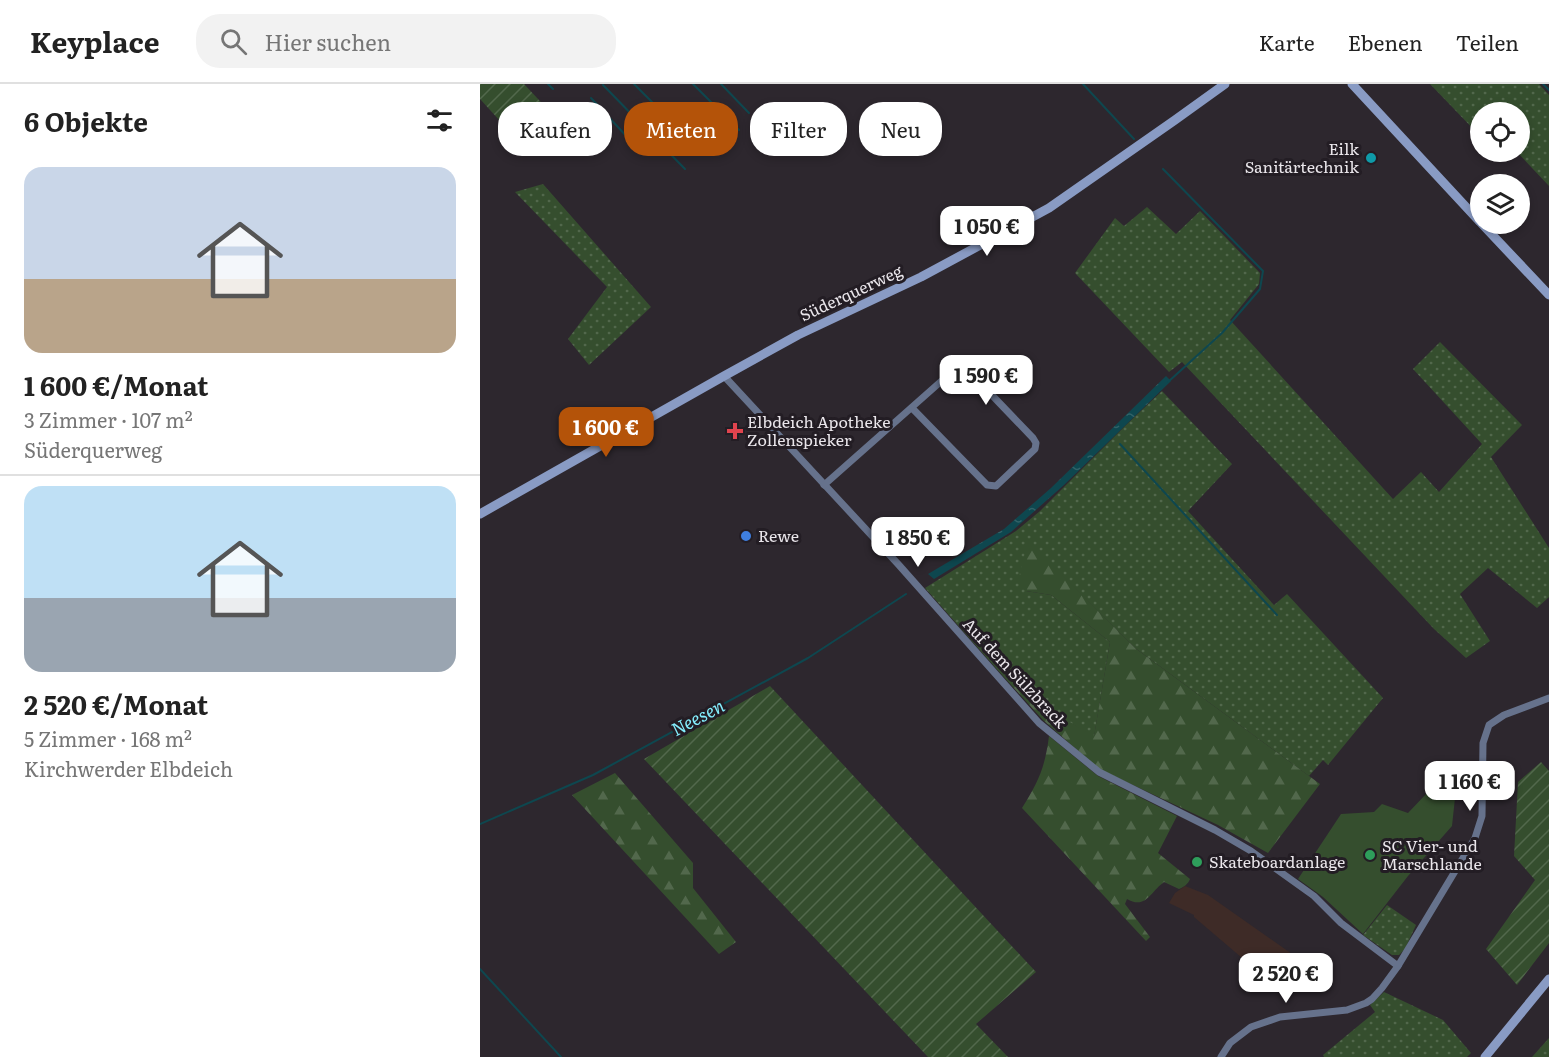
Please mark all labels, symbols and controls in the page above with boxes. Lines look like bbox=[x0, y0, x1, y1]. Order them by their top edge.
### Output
search box bbox=[196, 14, 616, 68]
text: Keyplace bbox=[30, 20, 160, 62]
icon: search bbox=[217, 25, 250, 58]
text: Hier suchen bbox=[265, 25, 391, 58]
text: Karte bbox=[1259, 26, 1315, 57]
text: Ebenen bbox=[1348, 26, 1423, 57]
text: Teilen bbox=[1456, 26, 1519, 57]
text: 6 Objekte bbox=[24, 101, 148, 140]
chip: Kaufen bbox=[498, 102, 612, 156]
chip: Mieten bbox=[624, 102, 738, 156]
chip: Filter bbox=[750, 102, 847, 156]
chip: Neu bbox=[859, 102, 942, 156]
map controls bbox=[1470, 102, 1530, 234]
button: locate bbox=[1470, 102, 1530, 162]
icon: filters bbox=[423, 104, 456, 137]
place label: Eilk Sanitärtechnik bbox=[1245, 136, 1359, 178]
marker: Eilk Sanitärtechnik bbox=[1364, 151, 1378, 165]
button: layers bbox=[1470, 174, 1530, 234]
icon: home bbox=[186, 206, 294, 314]
pin: 1 050 € bbox=[932, 206, 1042, 257]
text: 1 050 € bbox=[954, 210, 1020, 240]
street label: Süderquerweg bbox=[795, 258, 906, 326]
pin: 1 590 € bbox=[931, 355, 1041, 406]
text: 1 590 € bbox=[954, 359, 1018, 389]
text: 1 600 €/Monat bbox=[24, 365, 208, 404]
text: 3 Zimmer · 107 m² bbox=[24, 404, 193, 434]
pin: 1 600 € bbox=[551, 407, 661, 458]
place label: Elbdeich Apotheke Zollenspieker bbox=[747, 409, 890, 451]
text: 1 600 € bbox=[573, 411, 639, 441]
marker: Elbdeich Apotheke Zollenspieker bbox=[728, 424, 742, 438]
text: Süderquerweg bbox=[24, 434, 162, 464]
pin: 1 850 € bbox=[863, 517, 973, 568]
text: 1 850 € bbox=[885, 521, 951, 551]
place label: Rewe bbox=[758, 523, 799, 547]
icon: home bbox=[186, 525, 294, 633]
marker: Rewe bbox=[739, 529, 753, 543]
street label: Auf dem Sülzbrack bbox=[958, 612, 1073, 733]
text: 2 520 €/Monat bbox=[24, 684, 208, 723]
water label: Neesen bbox=[666, 691, 729, 742]
text: 5 Zimmer · 168 m² bbox=[24, 723, 192, 753]
text: Kirchwerder Elbdeich bbox=[24, 753, 233, 783]
pin: 1 160 € bbox=[1415, 761, 1525, 812]
text: 1 160 € bbox=[1439, 765, 1501, 795]
place label: SC Vier- und Marschlande bbox=[1382, 833, 1482, 875]
marker: SC Vier- und Marschlande bbox=[1363, 848, 1377, 862]
place label: Skateboardanlage bbox=[1209, 849, 1345, 873]
marker: Skateboardanlage bbox=[1190, 855, 1204, 869]
pin: 2 520 € bbox=[1231, 953, 1341, 1004]
text: 2 520 € bbox=[1253, 957, 1319, 987]

